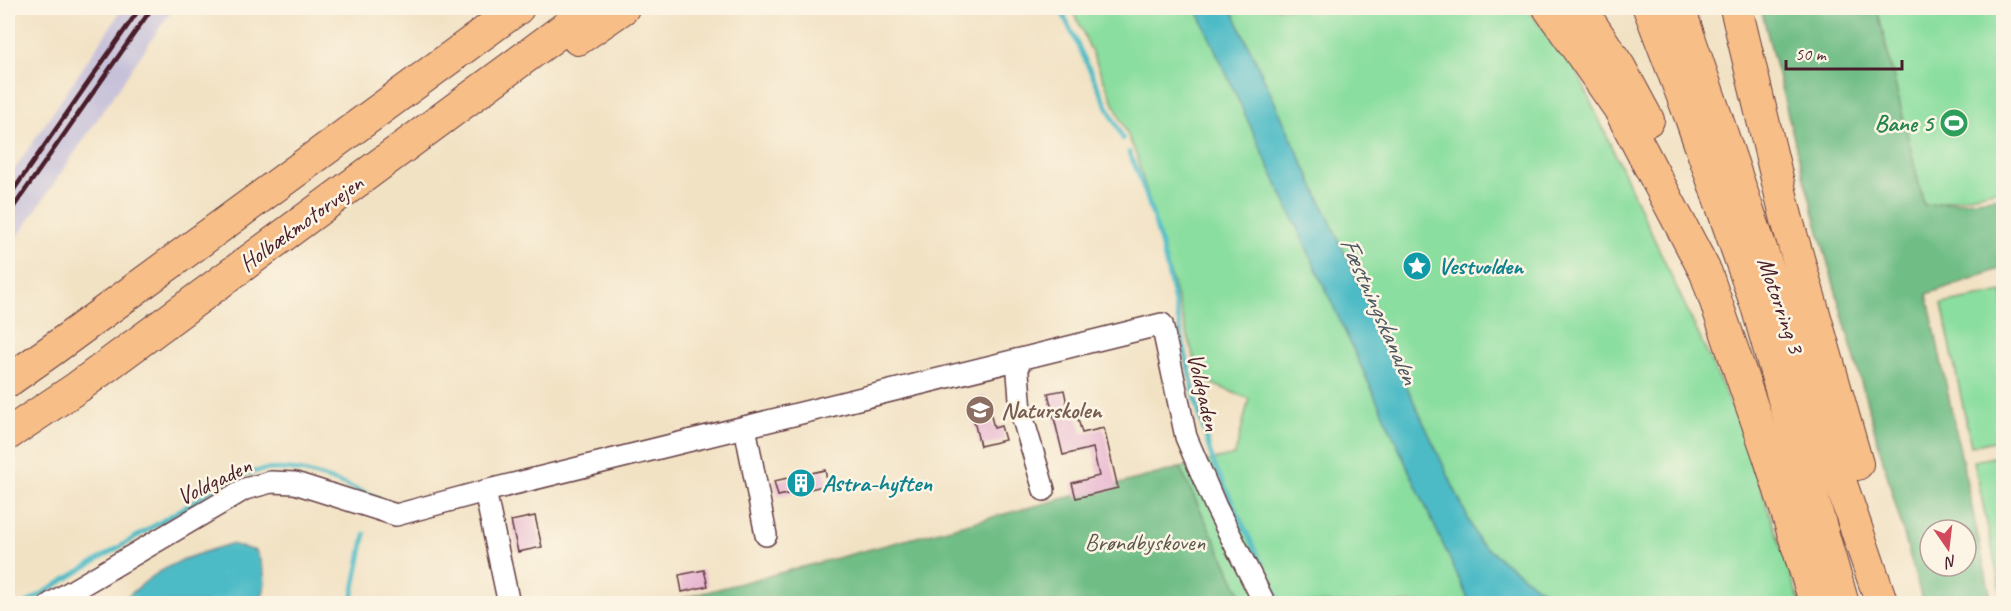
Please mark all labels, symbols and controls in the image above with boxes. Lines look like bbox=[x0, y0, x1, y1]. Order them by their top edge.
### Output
scale bar bbox=[1786, 33, 1902, 71]
text: 50 m bbox=[1795, 43, 1828, 65]
sports icon: Bane 5 bbox=[1938, 107, 1970, 139]
place label: Bane 5 bbox=[1874, 108, 1936, 138]
street label: Holbækmotorvejen bbox=[233, 167, 370, 278]
water label: Fæstningskanalen bbox=[1332, 232, 1428, 391]
place icon: Vestvolden bbox=[1401, 250, 1433, 282]
place label: Vestvolden bbox=[1438, 251, 1525, 281]
street label: Motorring 3 bbox=[1751, 253, 1812, 359]
street label: Voldgaden bbox=[1180, 350, 1228, 434]
school or university icon: Naturskolen bbox=[964, 394, 996, 426]
place label: Naturskolen bbox=[1001, 395, 1103, 425]
street label: Voldgaden bbox=[172, 450, 256, 512]
building icon: Astra-hytten bbox=[785, 467, 817, 499]
place label: Astra-hytten bbox=[822, 468, 933, 498]
north arrow bbox=[1918, 518, 1978, 578]
park label: Brøndbyskoven bbox=[1085, 527, 1205, 557]
text: N bbox=[1941, 551, 1959, 573]

